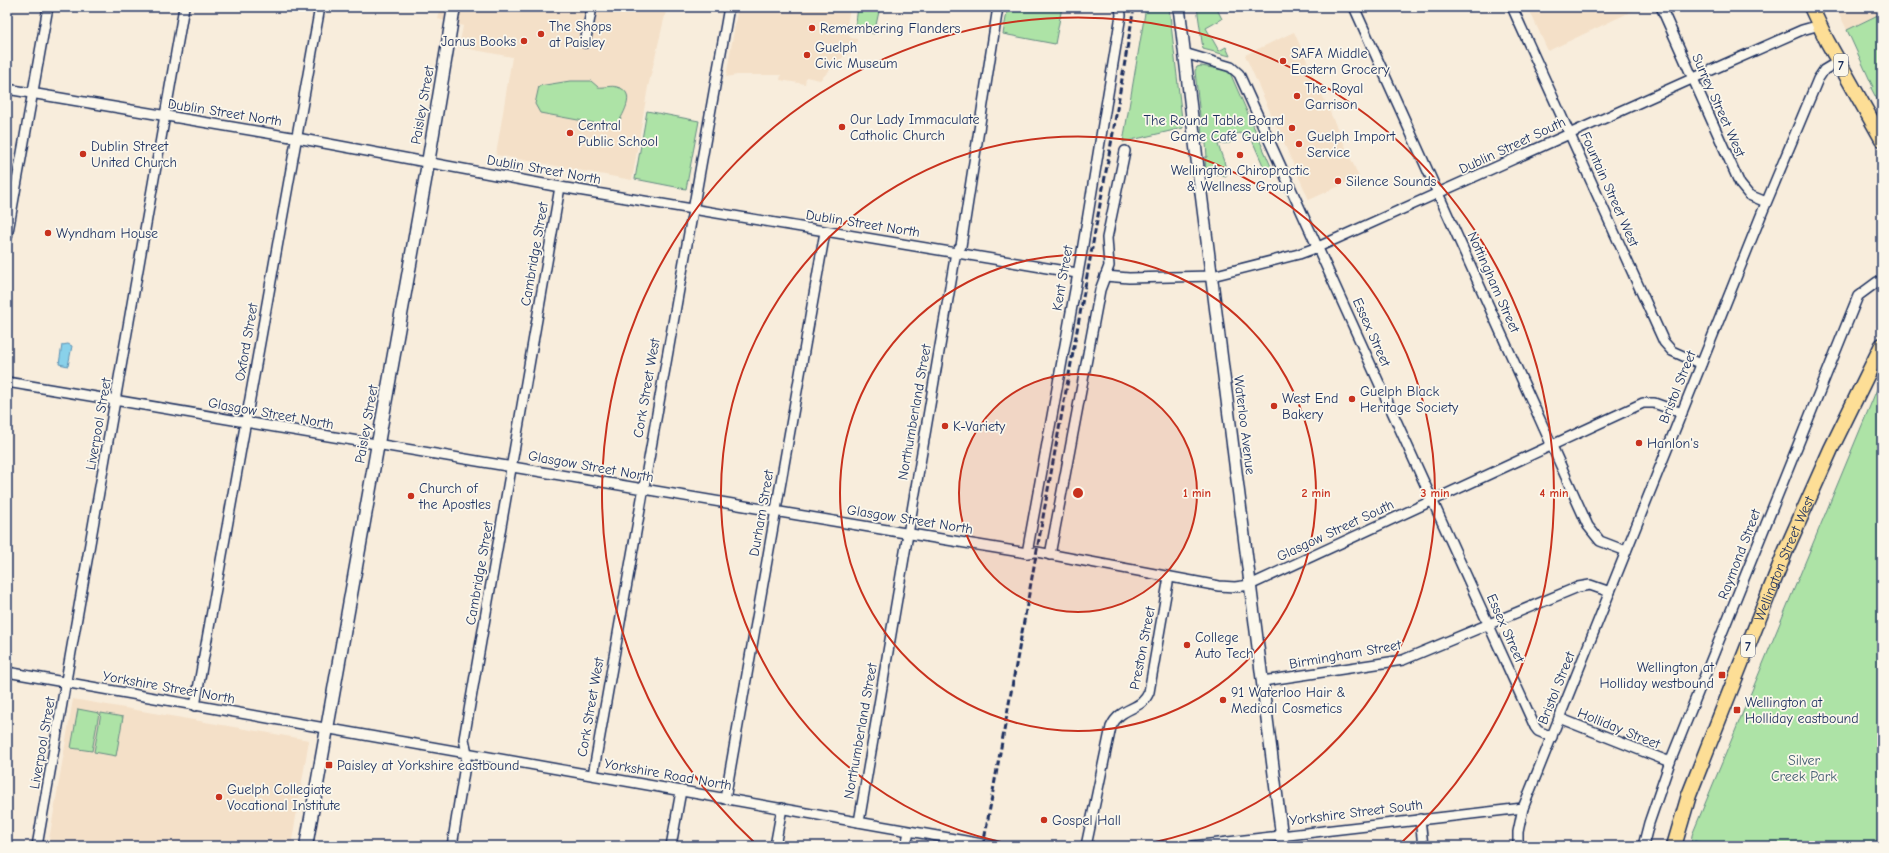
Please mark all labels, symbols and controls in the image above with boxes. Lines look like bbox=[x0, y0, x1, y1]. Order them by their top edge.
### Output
place label: The Shops at Paisley bbox=[549, 18, 611, 51]
place label: Remembering Flanders bbox=[820, 20, 961, 37]
marker: Remembering Flanders bbox=[807, 23, 817, 33]
marker: The Shops at Paisley bbox=[536, 29, 546, 39]
place label: Janus Books bbox=[441, 33, 516, 50]
marker: Janus Books bbox=[519, 36, 529, 46]
place label: Guelph Civic Museum bbox=[815, 39, 898, 72]
place label: SAFA Middle Eastern Grocery bbox=[1291, 45, 1390, 78]
marker: Guelph Civic Museum bbox=[802, 50, 812, 60]
street label: Surrey Street West bbox=[1688, 51, 1749, 160]
road number: 7 bbox=[1834, 54, 1848, 76]
marker: SAFA Middle Eastern Grocery bbox=[1278, 56, 1288, 66]
street label: Paisley Street bbox=[407, 63, 438, 146]
place label: The Royal Garrison bbox=[1305, 80, 1363, 113]
marker: The Royal Garrison bbox=[1292, 91, 1302, 101]
street label: Dublin Street North bbox=[167, 95, 283, 130]
place label: Our Lady Immaculate Catholic Church bbox=[850, 111, 979, 144]
place label: The Round Table Board Game Café Guelph bbox=[1144, 112, 1284, 145]
street label: Dublin Street South bbox=[1456, 113, 1568, 178]
place label: Central Public School bbox=[578, 117, 658, 150]
marker: Our Lady Immaculate Catholic Church bbox=[837, 122, 847, 132]
marker: The Round Table Board Game Café Guelph bbox=[1287, 123, 1297, 133]
marker: Central Public School bbox=[565, 128, 575, 138]
place label: Guelph Import Service bbox=[1307, 128, 1396, 161]
street label: Fountain Street West bbox=[1577, 129, 1643, 250]
place label: Dublin Street United Church bbox=[91, 138, 177, 171]
marker: Guelph Import Service bbox=[1294, 139, 1304, 149]
marker: Dublin Street United Church bbox=[78, 149, 88, 159]
marker: Wellington Chiropractic & Wellness Group bbox=[1235, 150, 1245, 160]
street label: Dublin Street North bbox=[486, 151, 602, 188]
place label: Wellington Chiropractic & Wellness Group bbox=[1171, 162, 1310, 195]
place label: Silence Sounds bbox=[1346, 173, 1437, 190]
marker: Silence Sounds bbox=[1333, 176, 1343, 186]
street label: Cambridge Street bbox=[517, 200, 552, 307]
street label: Dublin Street North bbox=[805, 206, 921, 241]
place label: Wyndham House bbox=[56, 225, 158, 242]
marker: Wyndham House bbox=[43, 228, 53, 238]
street label: Nottingham Street bbox=[1464, 229, 1524, 336]
street label: Kent Street bbox=[1048, 243, 1077, 312]
street label: Essex Street bbox=[1349, 295, 1395, 370]
street label: Oxford Street bbox=[231, 301, 262, 382]
street label: Cork Street West bbox=[629, 336, 664, 439]
street label: Northumberland Street bbox=[894, 342, 935, 481]
street label: Bristol Street bbox=[1655, 347, 1700, 426]
street label: Waterloo Avenue bbox=[1230, 375, 1259, 476]
street label: Liverpool Street bbox=[82, 376, 115, 472]
street label: Paisley Street bbox=[351, 382, 382, 465]
place label: Guelph Black Heritage Society bbox=[1360, 383, 1459, 416]
place label: West End Bakery bbox=[1282, 390, 1338, 423]
street label: Glasgow Street North bbox=[207, 394, 335, 433]
marker: Guelph Black Heritage Society bbox=[1347, 394, 1357, 404]
marker: West End Bakery bbox=[1269, 401, 1279, 411]
place label: K-Variety bbox=[953, 418, 1006, 435]
marker: K-Variety bbox=[940, 421, 950, 431]
place label: Hanlon's bbox=[1647, 435, 1699, 452]
marker: Hanlon's bbox=[1634, 438, 1644, 448]
street label: Glasgow Street North bbox=[527, 447, 655, 486]
street label: Durham Street bbox=[746, 468, 778, 558]
place label: Church of the Apostles bbox=[418, 480, 491, 513]
centre of rings bbox=[1071, 486, 1085, 500]
text: 1 min bbox=[1183, 486, 1211, 500]
text: 2 min bbox=[1301, 486, 1331, 500]
text: 3 min bbox=[1420, 486, 1450, 500]
text: 4 min bbox=[1540, 486, 1568, 500]
marker: Church of the Apostles bbox=[406, 491, 416, 501]
street label: Wellington Street West bbox=[1751, 493, 1818, 624]
street label: Glasgow Street South bbox=[1274, 496, 1397, 565]
street label: Glasgow Street North bbox=[846, 501, 974, 538]
street label: Raymond Street bbox=[1714, 506, 1765, 602]
street label: Cambridge Street bbox=[462, 519, 497, 626]
street label: Essex Street bbox=[1483, 591, 1529, 666]
street label: Preston Street bbox=[1126, 604, 1159, 691]
place label: College Auto Tech bbox=[1195, 629, 1253, 662]
road number: 7 bbox=[1741, 635, 1755, 657]
street label: Birmingham Street bbox=[1288, 636, 1403, 673]
marker: College Auto Tech bbox=[1182, 640, 1192, 650]
street label: Bristol Street bbox=[1534, 648, 1579, 727]
street label: Cork Street West bbox=[573, 655, 608, 758]
place label: Wellington at Holliday westbound bbox=[1599, 659, 1715, 692]
street label: Northumberland Street bbox=[840, 661, 881, 800]
street label: Yorkshire Street North bbox=[101, 667, 236, 708]
marker: Wellington at Holliday westbound bbox=[1717, 670, 1727, 680]
place label: 91 Waterloo Hair & Medical Cosmetics bbox=[1231, 684, 1346, 717]
place label: Wellington at Holliday eastbound bbox=[1745, 694, 1859, 727]
street label: Liverpool Street bbox=[26, 695, 59, 791]
marker: 91 Waterloo Hair & Medical Cosmetics bbox=[1218, 695, 1228, 705]
street label: Holliday Street bbox=[1575, 704, 1663, 753]
marker: Wellington at Holliday eastbound bbox=[1732, 705, 1742, 715]
park label: Silver Creek Park bbox=[1771, 752, 1837, 785]
street label: Yorkshire Road North bbox=[603, 755, 733, 794]
place label: Paisley at Yorkshire eastbound bbox=[337, 757, 519, 774]
marker: Paisley at Yorkshire eastbound bbox=[324, 760, 334, 770]
place label: Guelph Collegiate Vocational Institute bbox=[227, 781, 340, 814]
marker: Guelph Collegiate Vocational Institute bbox=[214, 792, 224, 802]
street label: Yorkshire Street South bbox=[1288, 796, 1424, 829]
place label: Gospel Hall bbox=[1052, 812, 1121, 829]
marker: Gospel Hall bbox=[1039, 815, 1049, 825]

